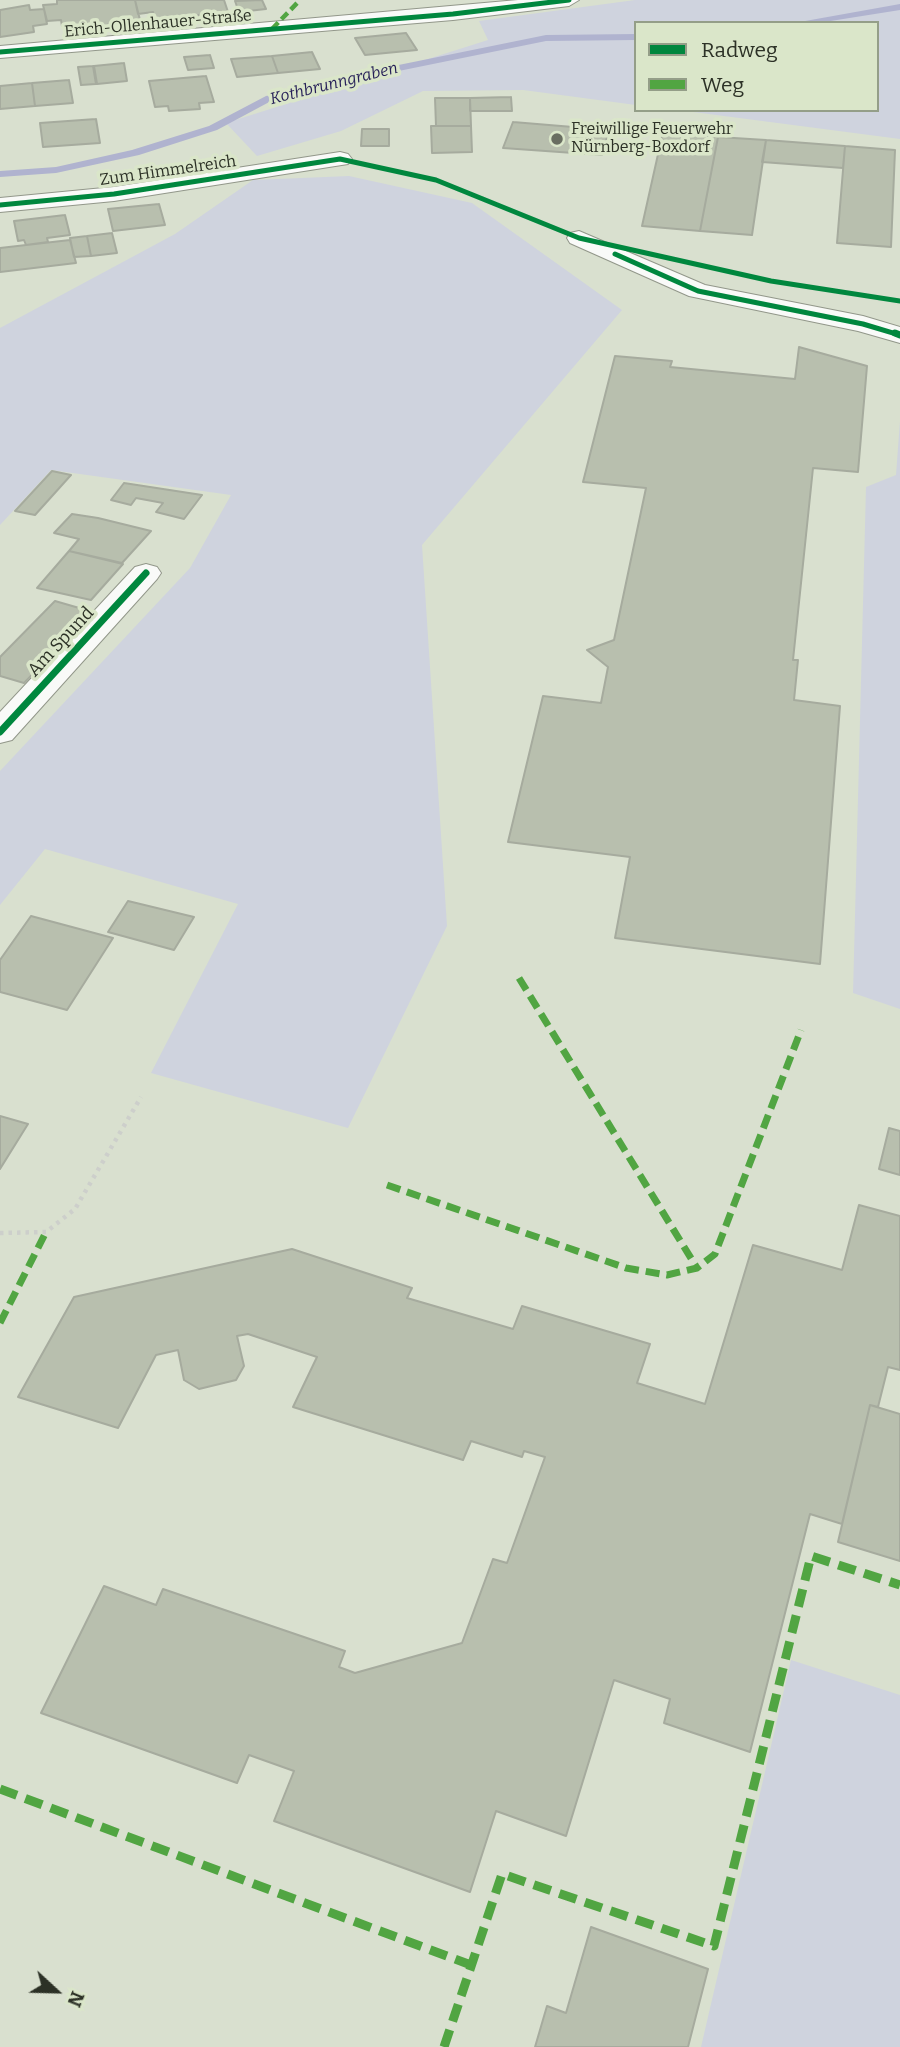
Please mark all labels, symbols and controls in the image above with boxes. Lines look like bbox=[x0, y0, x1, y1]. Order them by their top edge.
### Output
street label: Erich-Ollenhauer-Straße bbox=[64, 6, 252, 42]
legend bbox=[634, 21, 879, 112]
text: Radweg bbox=[701, 37, 778, 63]
water label: Kothbrunngraben bbox=[268, 59, 400, 109]
text: Weg bbox=[701, 72, 744, 98]
place label: Freiwillige Feuerwehr Nürnberg-Boxdorf bbox=[571, 120, 733, 158]
marker: Freiwillige Feuerwehr Nürnberg-Boxdorf bbox=[549, 131, 565, 147]
street label: Zum Himmelreich bbox=[99, 152, 237, 190]
street label: Am Spund bbox=[23, 603, 99, 681]
north arrow bbox=[21, 1956, 91, 2026]
text: N bbox=[63, 1988, 89, 2010]

